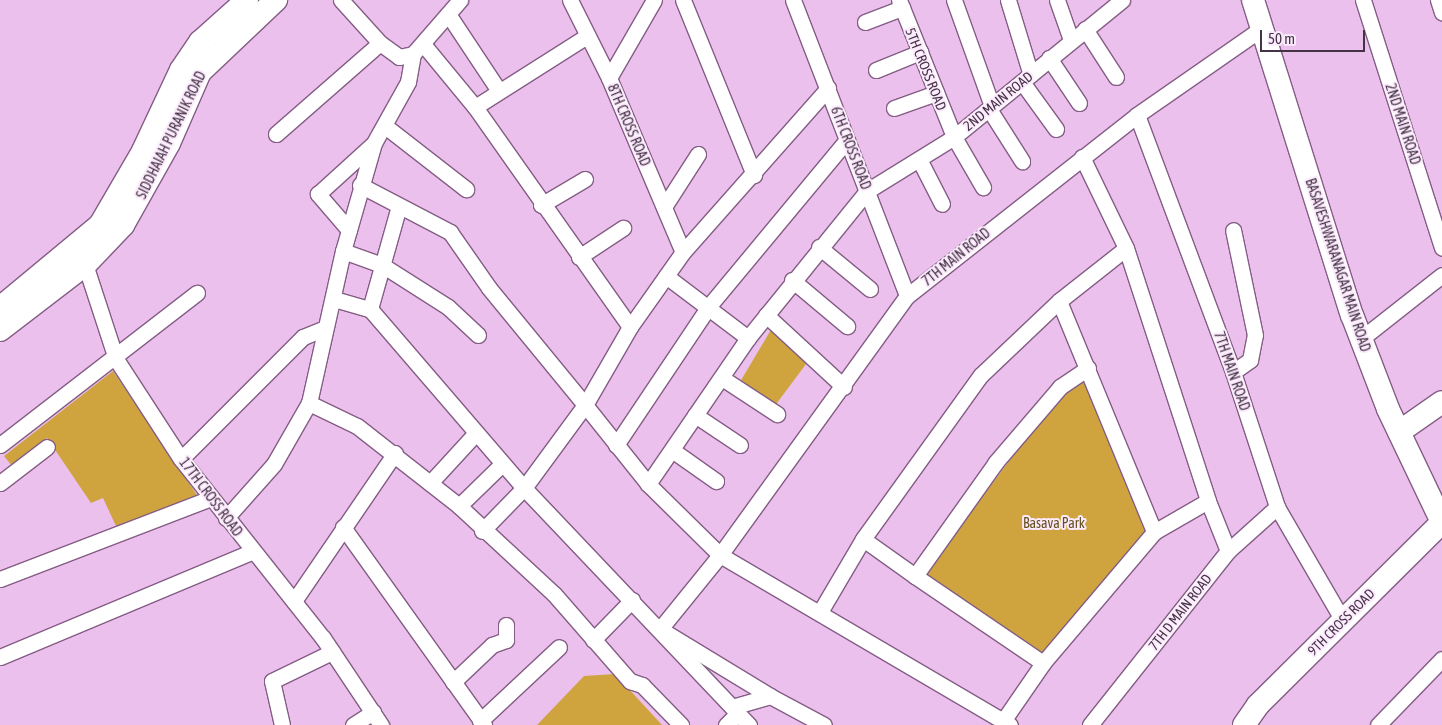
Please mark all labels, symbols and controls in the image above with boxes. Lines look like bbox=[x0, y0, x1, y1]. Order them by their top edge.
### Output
scale bar bbox=[1262, 20, 1367, 52]
street label: 5TH CROSS ROAD bbox=[902, 25, 950, 113]
text: 50 m bbox=[1268, 30, 1295, 47]
street label: SIDDHAIAH PURANIK ROAD bbox=[133, 68, 209, 202]
street label: 2ND MAIN ROAD bbox=[960, 68, 1036, 134]
street label: 8TH CROSS ROAD bbox=[604, 81, 654, 169]
street label: 2ND MAIN ROAD bbox=[1382, 81, 1424, 167]
street label: 6TH CROSS ROAD bbox=[827, 104, 875, 192]
street label: BASAVESHWARANAGAR MAIN ROAD bbox=[1302, 176, 1374, 354]
street label: 7TH MAIN ROAD bbox=[919, 225, 993, 289]
street label: 7TH MAIN ROAD bbox=[1211, 329, 1253, 413]
street label: 17TH CROSS ROAD bbox=[176, 454, 246, 540]
park label: Basava Park bbox=[1023, 515, 1085, 531]
street label: 7TH D MAIN ROAD bbox=[1145, 570, 1215, 654]
street label: 9TH CROSS ROAD bbox=[1304, 585, 1378, 659]

